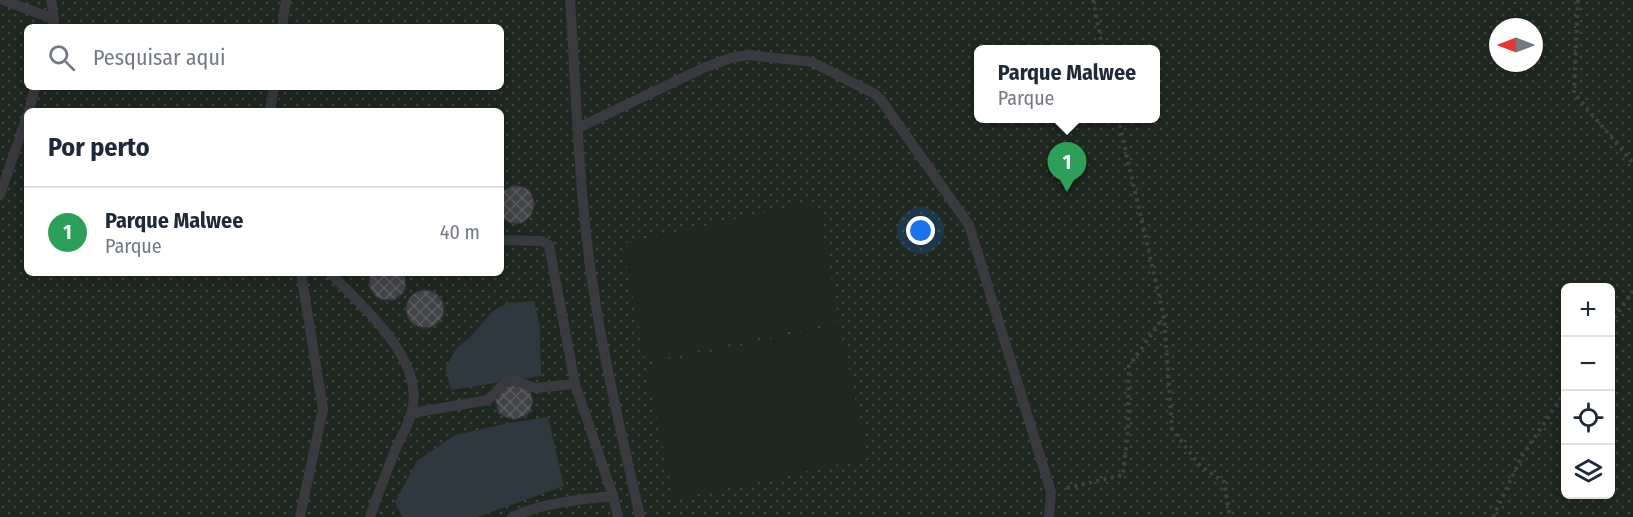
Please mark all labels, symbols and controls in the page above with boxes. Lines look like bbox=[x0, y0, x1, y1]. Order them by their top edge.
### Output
north arrow bbox=[1489, 18, 1543, 72]
search box bbox=[24, 24, 504, 90]
icon: search bbox=[45, 41, 78, 74]
text: Pesquisar aqui bbox=[93, 44, 225, 71]
popup bbox=[974, 45, 1160, 123]
text: Parque Malwee bbox=[998, 59, 1136, 86]
text: Parque bbox=[998, 86, 1054, 110]
text: Por perto bbox=[48, 132, 150, 163]
pin: 1 bbox=[1048, 142, 1086, 192]
text: Parque Malwee bbox=[105, 207, 243, 234]
your location bbox=[906, 216, 935, 245]
text: 1 bbox=[63, 220, 72, 244]
text: 40 m bbox=[440, 220, 480, 244]
text: Parque bbox=[105, 234, 162, 258]
map controls bbox=[1561, 283, 1615, 499]
button: + bbox=[1561, 283, 1615, 337]
button: − bbox=[1561, 337, 1615, 391]
button: locate bbox=[1561, 391, 1615, 445]
button: layers bbox=[1561, 445, 1615, 499]

